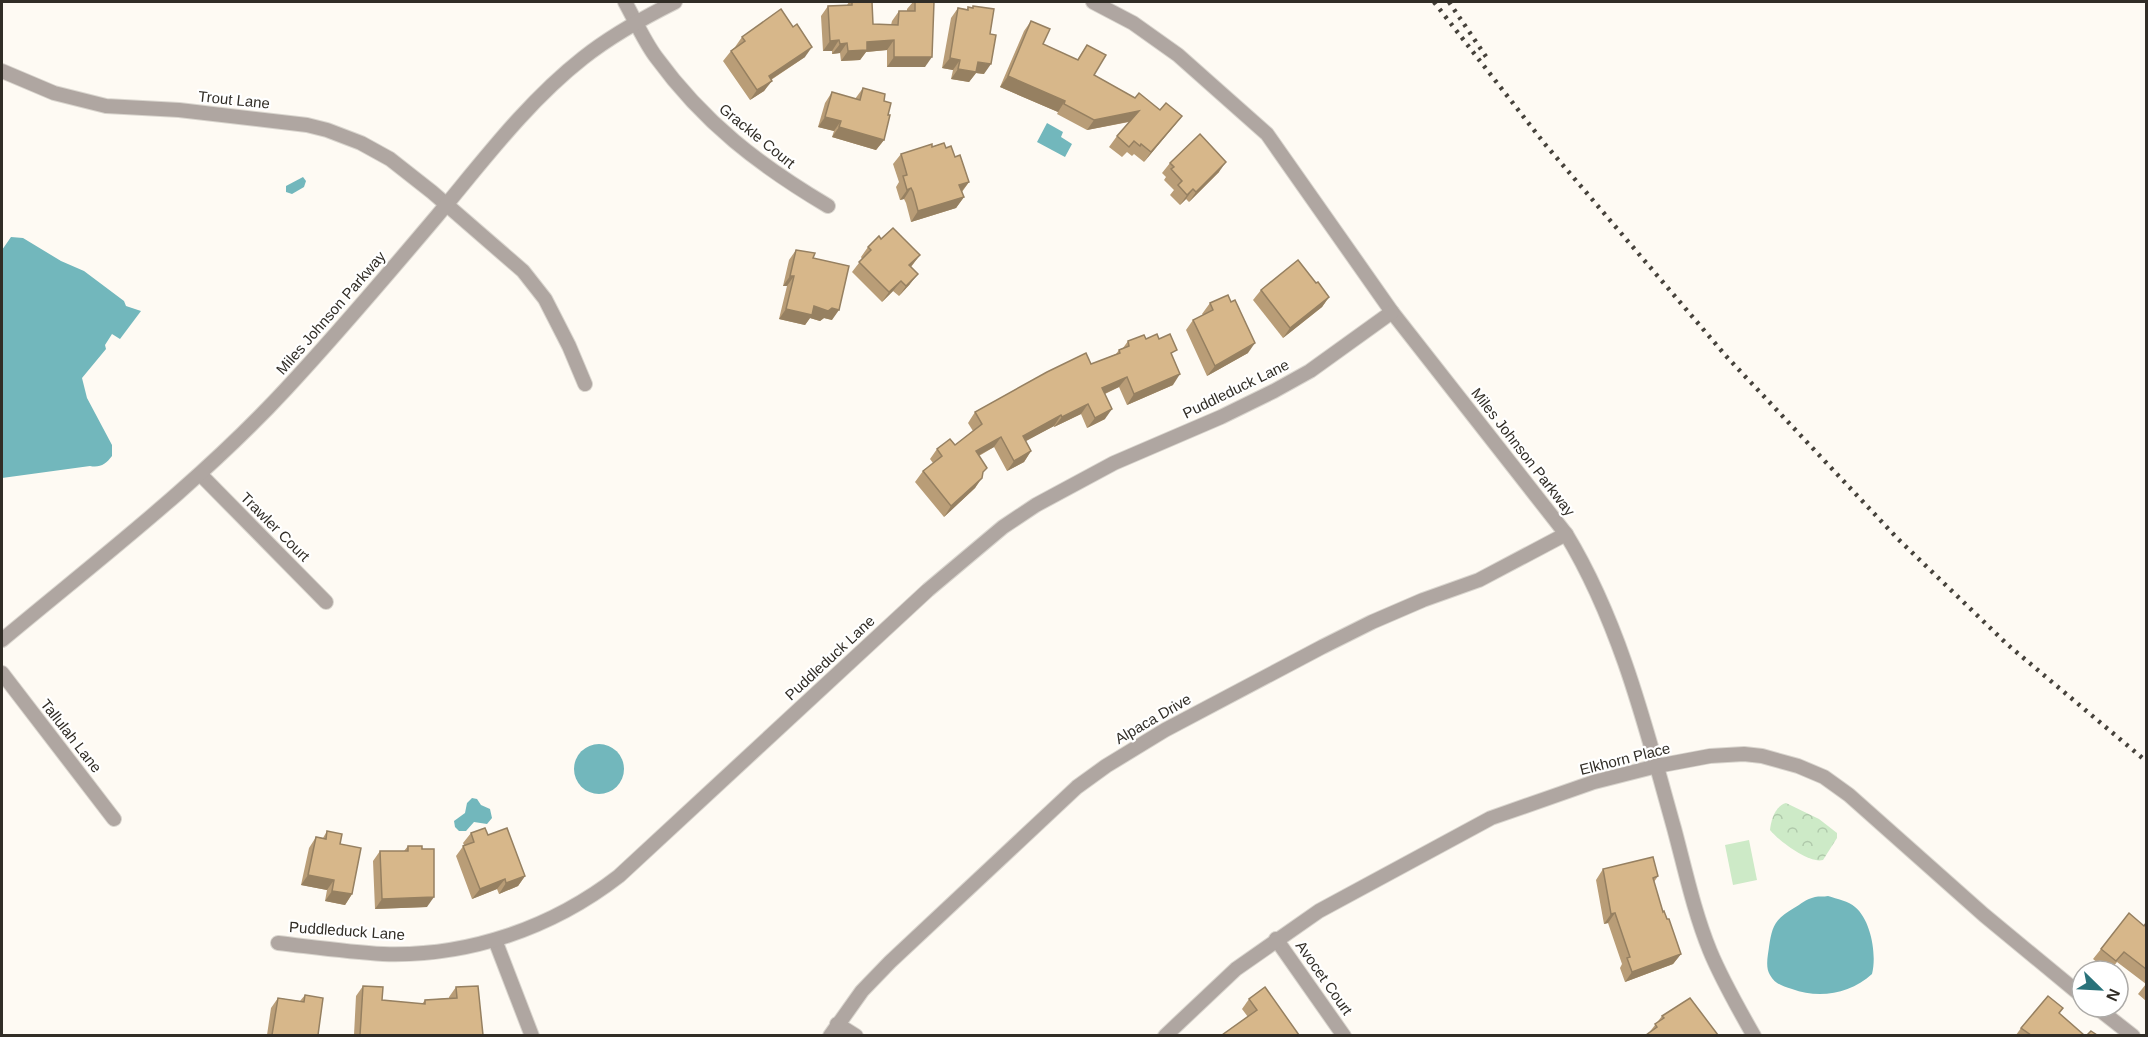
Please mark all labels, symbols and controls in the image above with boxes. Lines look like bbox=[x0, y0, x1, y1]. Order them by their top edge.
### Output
street label: Trout Lane bbox=[197, 87, 271, 112]
street label: Grackle Court bbox=[716, 100, 799, 172]
street label: Miles Johnson Parkway bbox=[273, 247, 389, 378]
street label: Puddleduck Lane bbox=[1180, 355, 1292, 422]
street label: Miles Johnson Parkway bbox=[1468, 384, 1579, 519]
street label: Trawler Court bbox=[237, 489, 314, 565]
street label: Puddleduck Lane bbox=[781, 612, 878, 703]
street label: Alpaca Drive bbox=[1112, 690, 1194, 747]
street label: Tallulah Lane bbox=[37, 696, 105, 776]
street label: Elkhorn Place bbox=[1578, 739, 1672, 778]
street label: Puddleduck Lane bbox=[289, 918, 405, 943]
street label: Avocet Court bbox=[1293, 937, 1357, 1019]
north arrow bbox=[2070, 959, 2130, 1019]
text: N bbox=[2103, 986, 2123, 1004]

